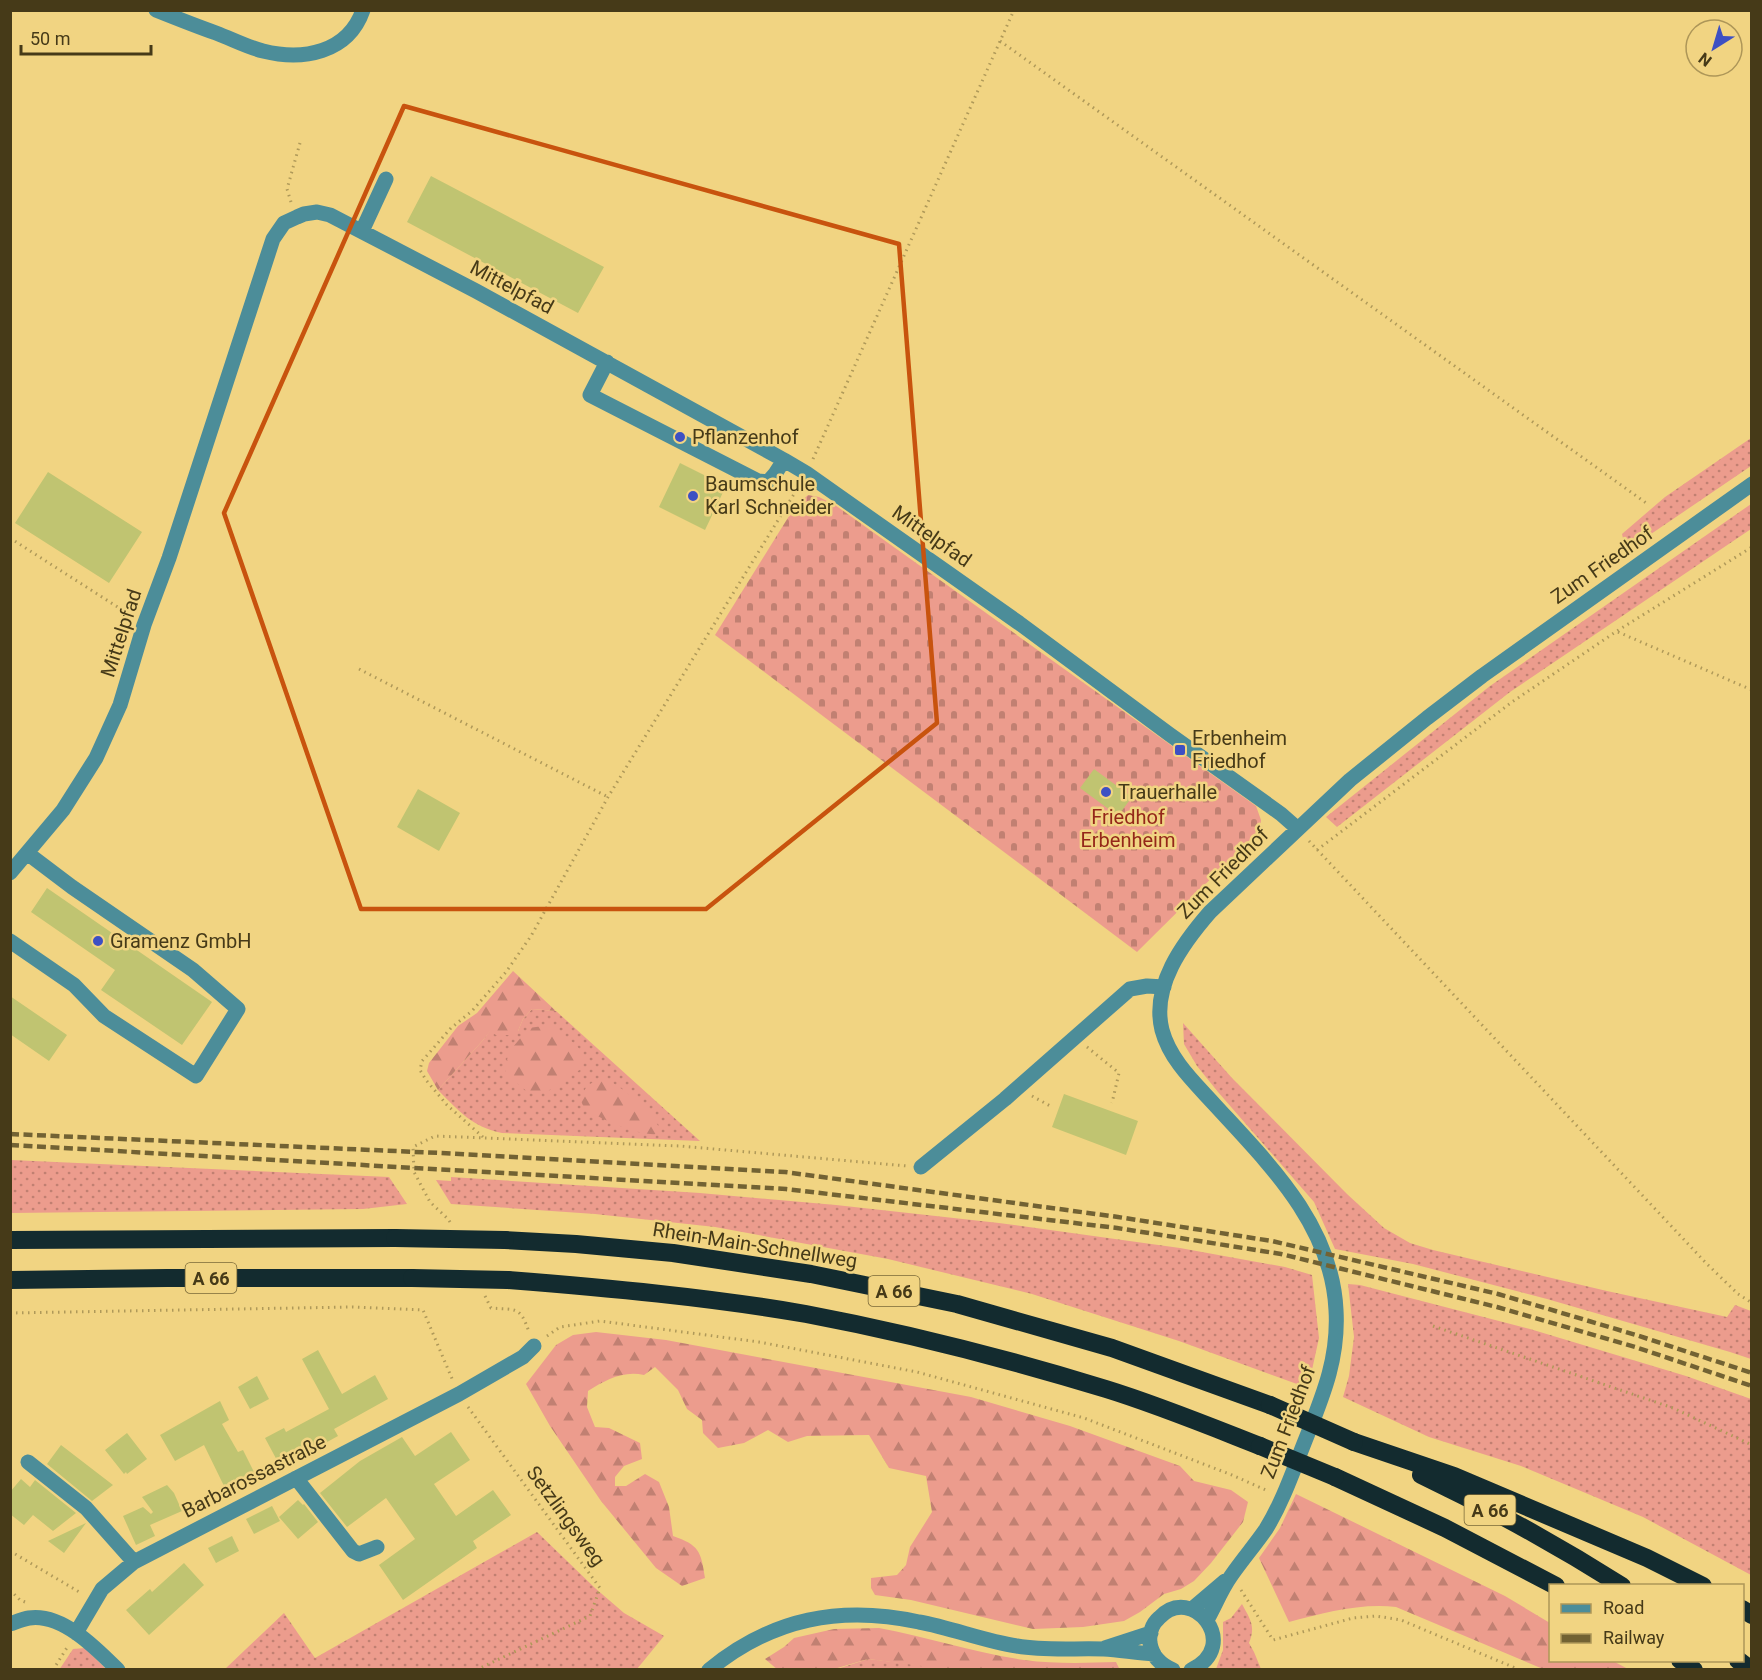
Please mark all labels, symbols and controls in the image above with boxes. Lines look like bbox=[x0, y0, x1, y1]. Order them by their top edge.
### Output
scale bar bbox=[21, 18, 152, 56]
north arrow bbox=[1684, 18, 1744, 78]
text: 50 m bbox=[30, 28, 70, 49]
text: N bbox=[1695, 49, 1716, 71]
street label: Mittelpfad bbox=[466, 255, 558, 319]
place label: Pflanzenhof bbox=[692, 425, 799, 449]
marker: Pflanzenhof bbox=[673, 430, 687, 444]
place label: Baumschule Karl Schneider bbox=[705, 472, 834, 519]
marker: Baumschule Karl Schneider bbox=[686, 489, 700, 503]
street label: Mittelpfad bbox=[888, 500, 976, 572]
street label: Zum Friedhof bbox=[1546, 521, 1658, 609]
street label: Mittelpfad bbox=[95, 586, 147, 680]
place label: Erbenheim Friedhof bbox=[1192, 726, 1287, 773]
marker: Erbenheim Friedhof bbox=[1173, 743, 1187, 757]
place label: Trauerhalle bbox=[1118, 780, 1217, 804]
marker: Trauerhalle bbox=[1099, 785, 1113, 799]
park label: Friedhof Erbenheim bbox=[1080, 805, 1176, 852]
street label: Zum Friedhof bbox=[1172, 822, 1274, 924]
place label: Gramenz GmbH bbox=[110, 929, 252, 953]
marker: Gramenz GmbH bbox=[91, 934, 105, 948]
street label: Rhein-Main-Schnellweg bbox=[651, 1217, 859, 1273]
road number: A 66 bbox=[186, 1263, 236, 1293]
road number: A 66 bbox=[868, 1276, 920, 1306]
street label: Zum Friedhof bbox=[1255, 1362, 1321, 1482]
street label: Barbarossastraße bbox=[178, 1429, 330, 1523]
street label: Setzlingsweg bbox=[522, 1461, 610, 1571]
road number: A 66 bbox=[1464, 1495, 1516, 1525]
legend bbox=[1549, 1584, 1744, 1662]
text: Road bbox=[1603, 1597, 1644, 1618]
text: Railway bbox=[1603, 1627, 1665, 1648]

